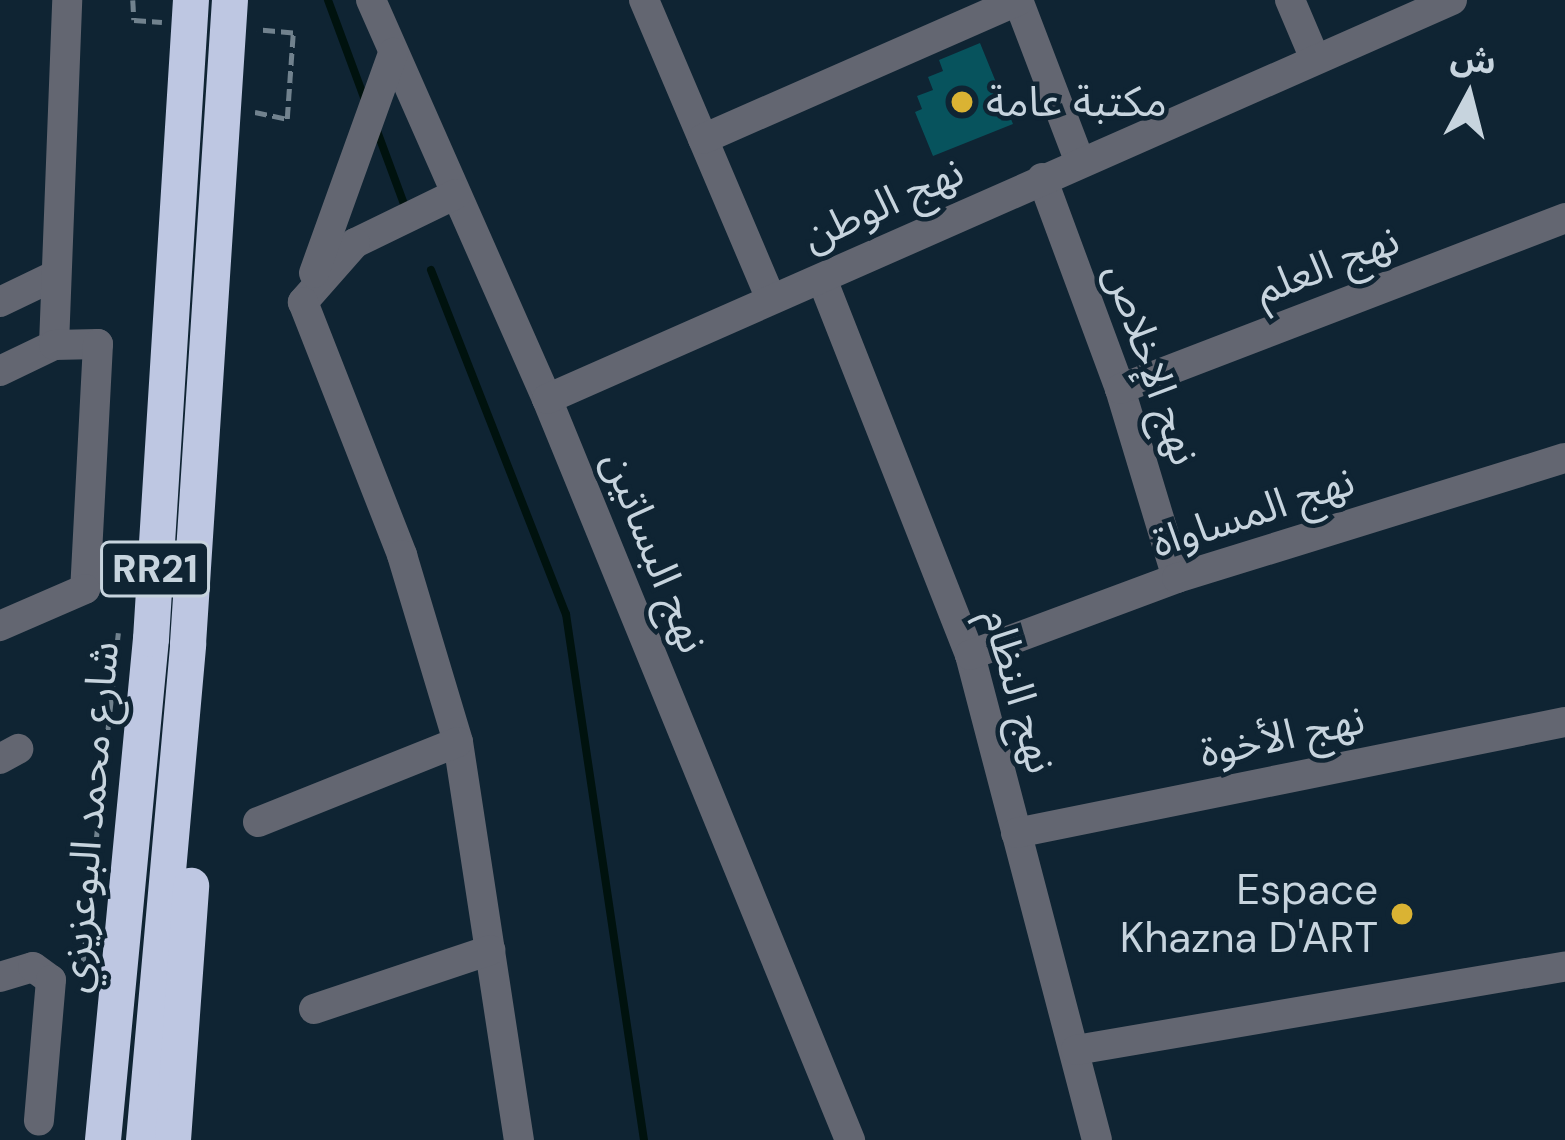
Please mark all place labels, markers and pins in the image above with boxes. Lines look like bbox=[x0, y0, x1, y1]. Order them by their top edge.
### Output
place label: مكتبة عامة bbox=[986, 77, 1167, 127]
marker: مكتبة عامة bbox=[949, 89, 975, 115]
place label: Espace Khazna D'ART bbox=[1120, 865, 1378, 964]
marker: Espace Khazna D'ART bbox=[1389, 901, 1415, 927]

